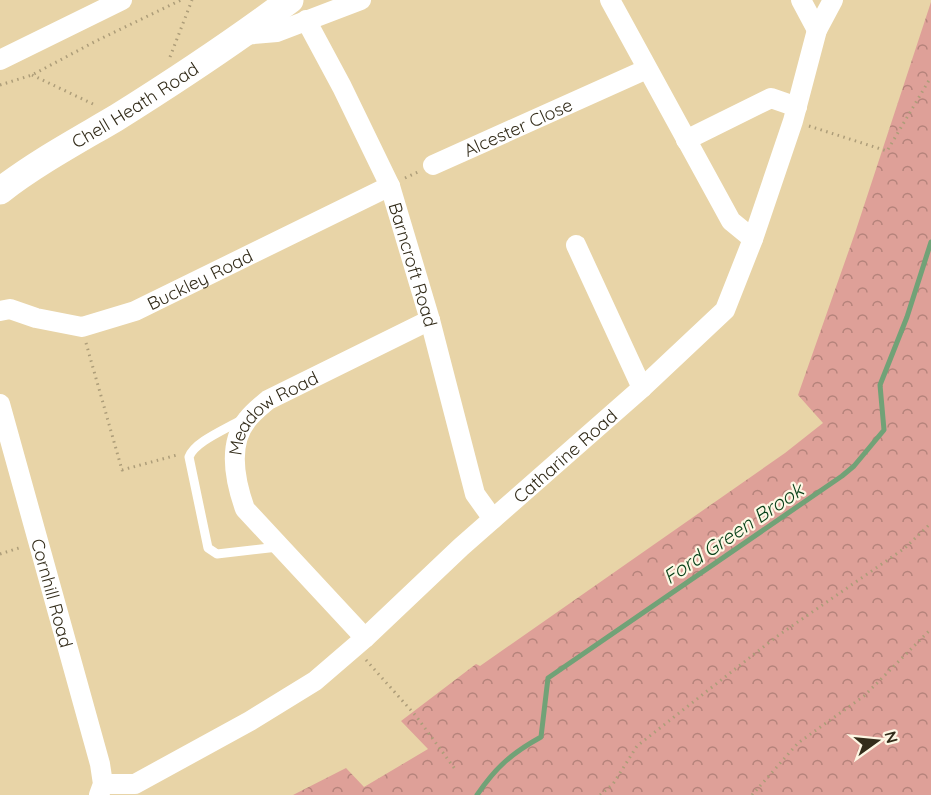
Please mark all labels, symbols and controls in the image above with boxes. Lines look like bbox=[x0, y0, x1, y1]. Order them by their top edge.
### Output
street label: Chell Heath Road bbox=[67, 57, 203, 153]
street label: Alcester Close bbox=[460, 93, 576, 161]
street label: Barncroft Road bbox=[384, 199, 443, 329]
street label: Buckley Road bbox=[143, 244, 256, 315]
street label: Meadow Road bbox=[223, 366, 322, 457]
street label: Catharine Road bbox=[508, 404, 622, 508]
water label: Ford Green Brook bbox=[658, 476, 810, 589]
street label: Cornhill Road bbox=[26, 536, 79, 650]
north arrow bbox=[847, 711, 907, 771]
text: N bbox=[880, 729, 903, 745]

